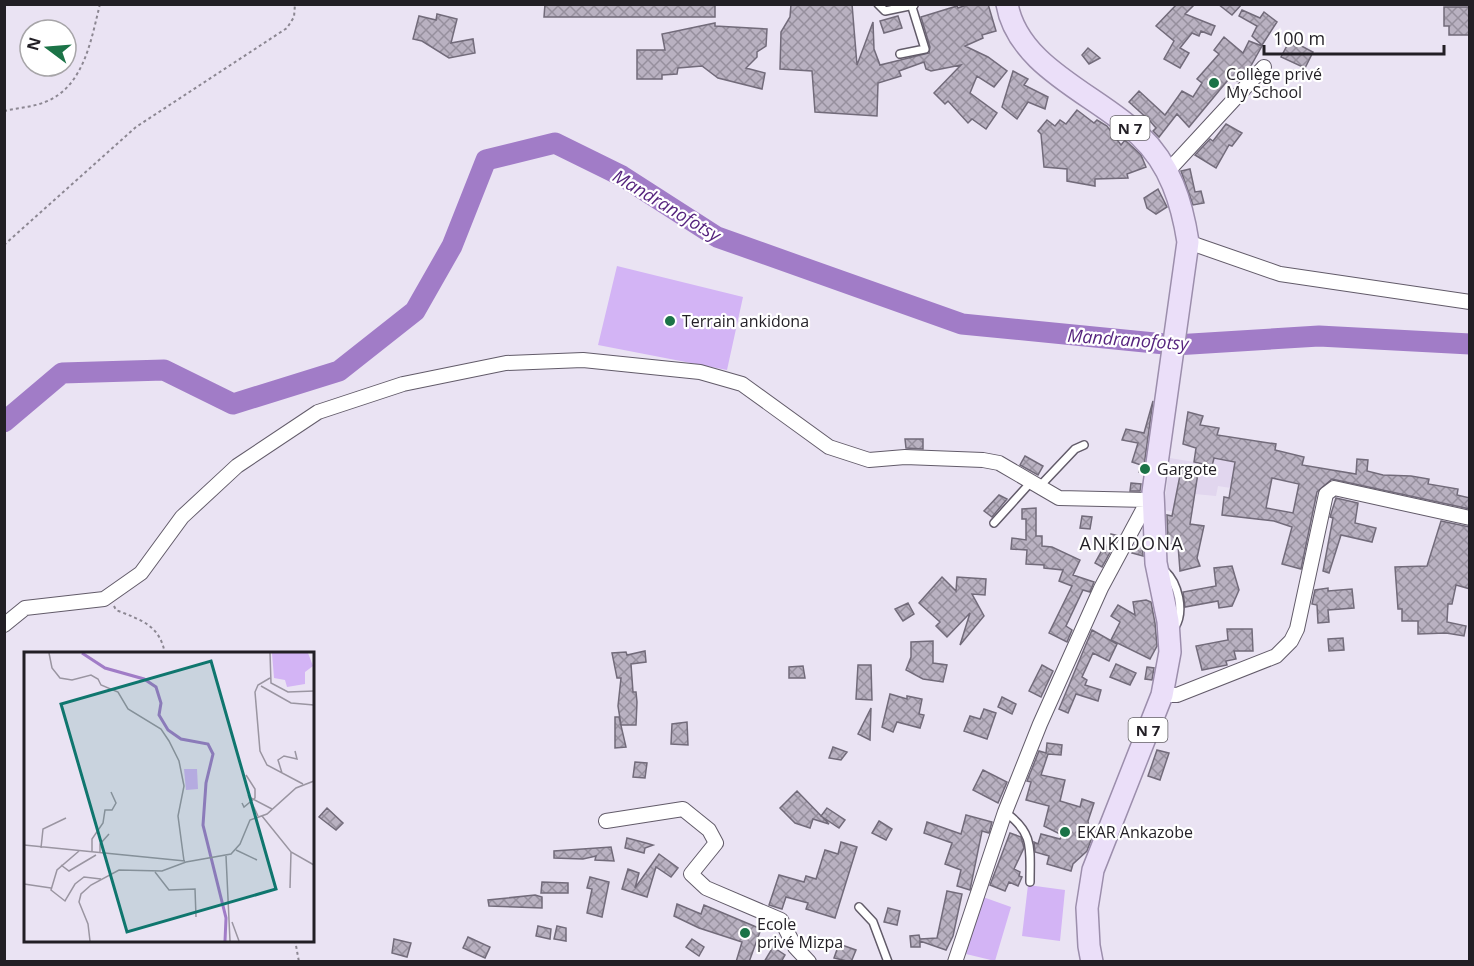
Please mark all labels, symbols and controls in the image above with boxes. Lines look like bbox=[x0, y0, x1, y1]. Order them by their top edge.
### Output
north arrow bbox=[18, 18, 78, 78]
scale bar bbox=[1264, 18, 1444, 56]
text: 100 m bbox=[1273, 26, 1325, 50]
text: N bbox=[21, 35, 46, 53]
place label: Collège privé My School bbox=[1226, 63, 1322, 103]
marker: Collège privé My School bbox=[1207, 76, 1221, 90]
road number: N 7 bbox=[1110, 116, 1150, 140]
water label: Mandranofotsy bbox=[609, 163, 727, 247]
place label: Terrain ankidona bbox=[682, 310, 809, 332]
marker: Terrain ankidona bbox=[663, 314, 677, 328]
water label: Mandranofotsy bbox=[1067, 323, 1191, 355]
place label: Gargote bbox=[1157, 458, 1217, 480]
marker: Gargote bbox=[1138, 462, 1152, 476]
district label: ANKIDONA bbox=[1080, 531, 1184, 555]
inset map bbox=[24, 652, 314, 942]
road number: N 7 bbox=[1128, 718, 1168, 742]
place label: EKAR Ankazobe bbox=[1077, 821, 1193, 843]
marker: EKAR Ankazobe bbox=[1058, 825, 1072, 839]
place label: Ecole privé Mizpa bbox=[757, 913, 843, 953]
marker: Ecole privé Mizpa bbox=[738, 926, 752, 940]

